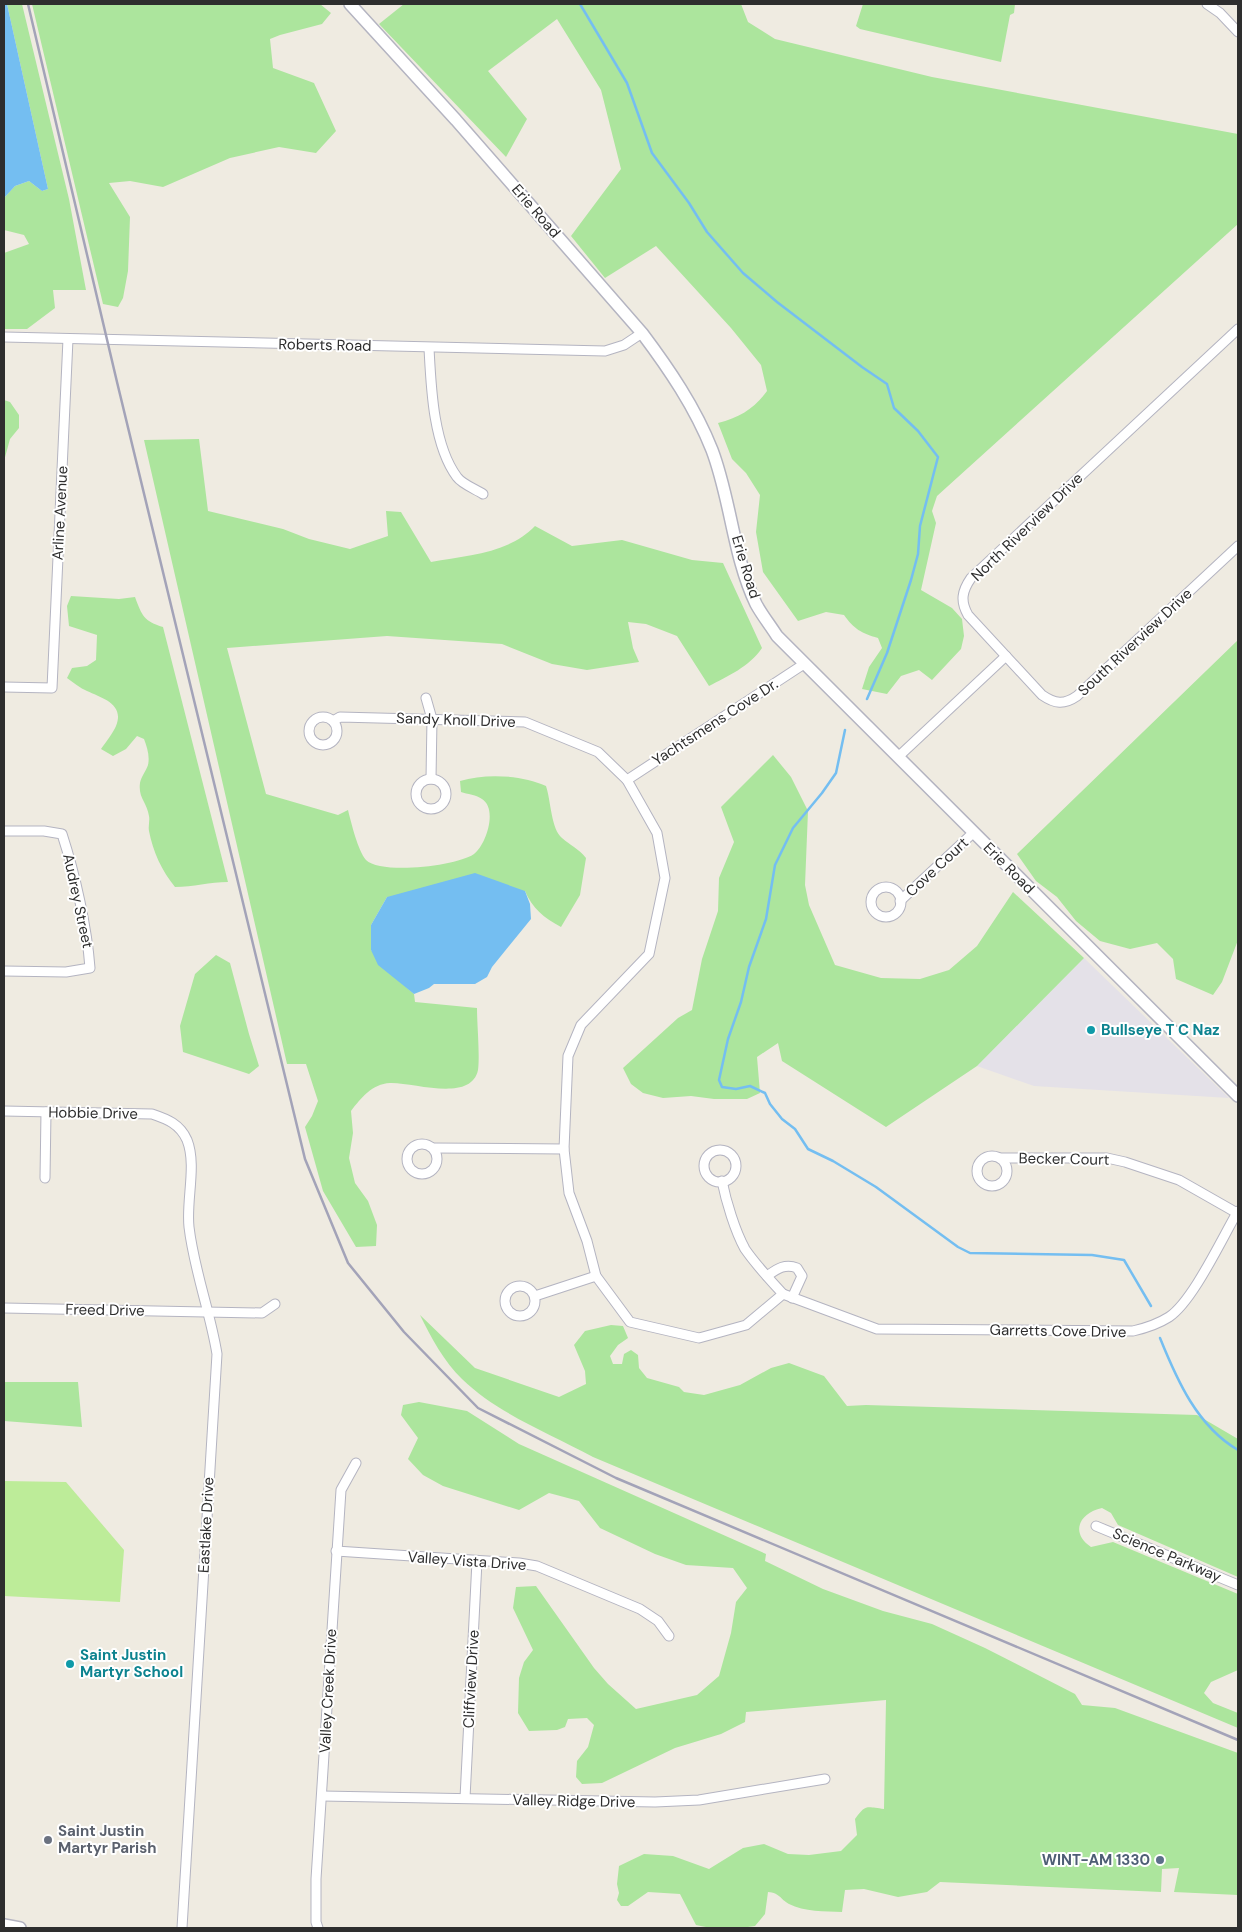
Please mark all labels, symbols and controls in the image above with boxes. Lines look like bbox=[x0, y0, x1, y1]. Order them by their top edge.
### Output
street label: Erie Road bbox=[507, 180, 565, 242]
street label: Roberts Road bbox=[278, 334, 372, 356]
street label: Arline Avenue bbox=[48, 465, 72, 561]
street label: North Riverview Drive bbox=[967, 468, 1087, 586]
street label: Erie Road bbox=[727, 533, 765, 601]
street label: South Riverview Drive bbox=[1074, 584, 1196, 700]
street label: Yachtsmens Cove Dr. bbox=[648, 674, 782, 770]
street label: Sandy Knoll Drive bbox=[396, 708, 516, 732]
street label: Cove Court bbox=[901, 833, 973, 901]
street label: Erie Road bbox=[979, 838, 1039, 898]
street label: Audrey Street bbox=[58, 852, 98, 950]
place label: Bullseye T C Naz bbox=[1101, 1020, 1220, 1040]
marker: Bullseye T C Naz bbox=[1085, 1024, 1097, 1036]
street label: Hobbie Drive bbox=[48, 1102, 138, 1124]
street label: Becker Court bbox=[1018, 1148, 1110, 1170]
street label: Freed Drive bbox=[65, 1299, 145, 1321]
street label: Garretts Cove Drive bbox=[989, 1320, 1127, 1342]
street label: Eastlake Drive bbox=[193, 1476, 219, 1574]
street label: Science Parkway bbox=[1110, 1523, 1225, 1587]
street label: Valley Vista Drive bbox=[407, 1547, 527, 1575]
street label: Valley Creek Drive bbox=[315, 1628, 341, 1754]
street label: Cliffview Drive bbox=[458, 1629, 484, 1729]
place label: Saint Justin Martyr School bbox=[80, 1645, 183, 1682]
marker: Saint Justin Martyr School bbox=[64, 1658, 76, 1670]
street label: Valley Ridge Drive bbox=[513, 1790, 635, 1812]
place label: Saint Justin Martyr Parish bbox=[58, 1821, 156, 1858]
marker: Saint Justin Martyr Parish bbox=[42, 1834, 54, 1846]
place label: WINT-AM 1330 bbox=[1042, 1850, 1150, 1870]
marker: WINT-AM 1330 bbox=[1154, 1854, 1166, 1866]

